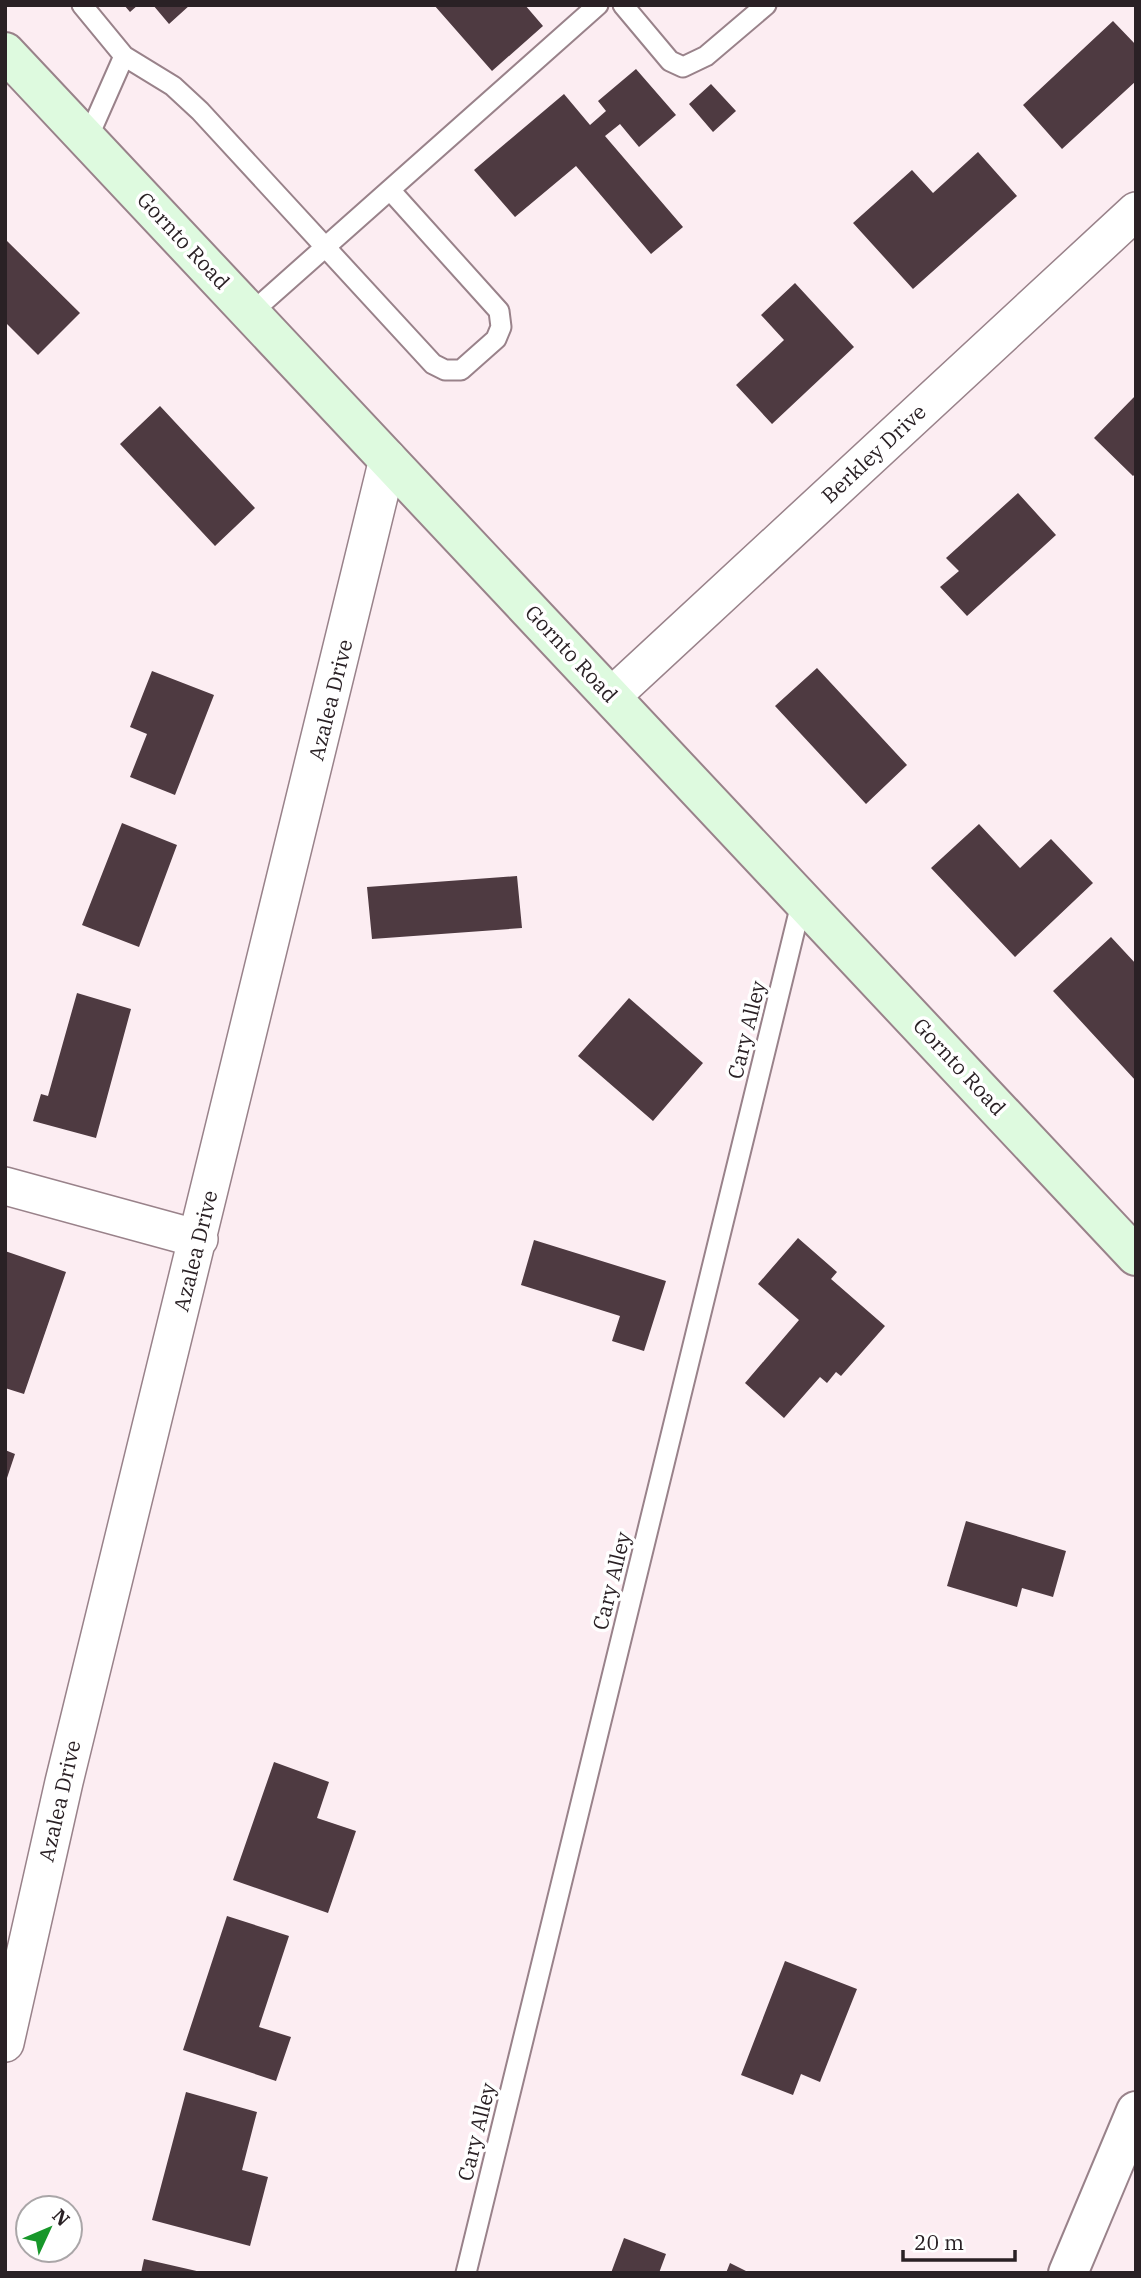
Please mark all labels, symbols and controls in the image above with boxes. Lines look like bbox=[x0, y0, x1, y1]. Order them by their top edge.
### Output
street label: Gornto Road bbox=[131, 185, 236, 295]
street label: Berkley Drive bbox=[815, 398, 932, 509]
street label: Gornto Road bbox=[519, 598, 624, 708]
street label: Azalea Drive bbox=[301, 636, 359, 763]
street label: Cary Alley bbox=[720, 977, 772, 1082]
street label: Gornto Road bbox=[907, 1011, 1012, 1121]
street label: Azalea Drive bbox=[166, 1187, 224, 1314]
street label: Cary Alley bbox=[585, 1528, 637, 1633]
street label: Azalea Drive bbox=[31, 1737, 87, 1864]
street label: Cary Alley bbox=[450, 2079, 502, 2184]
north arrow bbox=[14, 2194, 84, 2264]
text: N bbox=[47, 2203, 75, 2231]
scale bar bbox=[903, 2218, 1015, 2262]
text: 20 m bbox=[914, 2228, 964, 2256]

